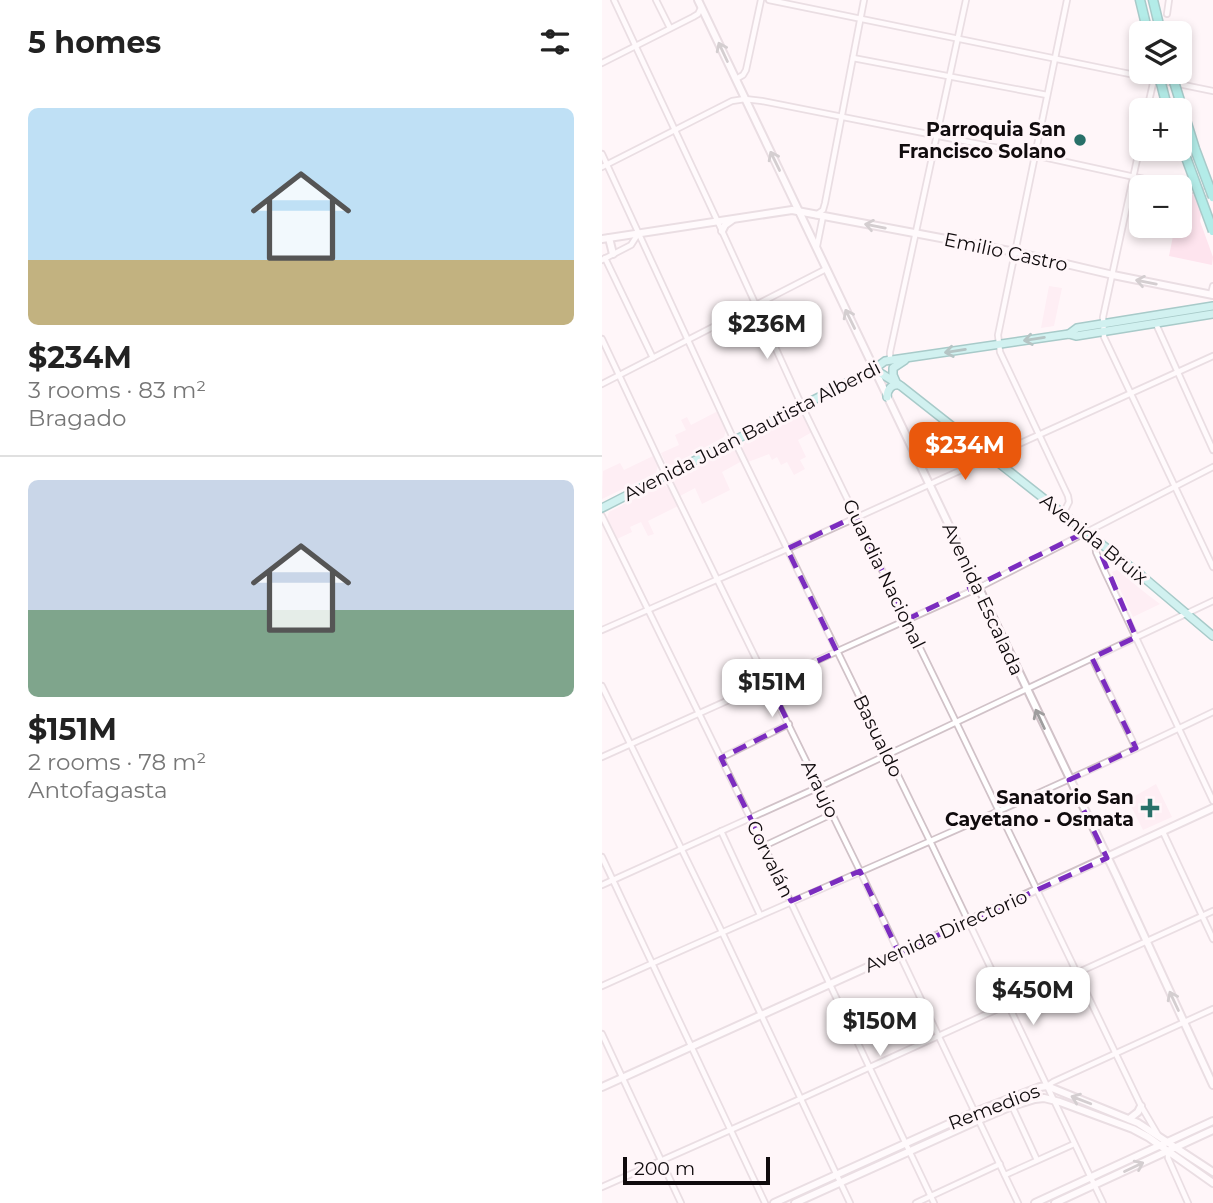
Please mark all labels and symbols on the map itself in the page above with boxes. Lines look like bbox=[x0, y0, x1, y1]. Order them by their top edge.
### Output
one-way arrow bbox=[716, 42, 730, 63]
place label: Parroquia San Francisco Solano bbox=[898, 118, 1066, 163]
marker: Parroquia San Francisco Solano bbox=[1072, 132, 1088, 148]
one-way arrow bbox=[768, 151, 782, 172]
one-way arrow bbox=[864, 219, 887, 232]
street label: Emilio Castro bbox=[942, 228, 1070, 276]
one-way arrow bbox=[1135, 274, 1158, 288]
pin: $236M bbox=[718, 302, 816, 361]
one-way arrow bbox=[843, 309, 857, 330]
one-way arrow bbox=[1023, 333, 1046, 346]
one-way arrow bbox=[944, 345, 967, 358]
street label: Avenida Juan Bautista Alberdi bbox=[620, 356, 884, 506]
pin: $234M bbox=[916, 422, 1014, 482]
street label: Avenida Bruix bbox=[1036, 489, 1152, 589]
street label: Guardia Nacional bbox=[838, 495, 930, 653]
street label: Avenida Escalada bbox=[938, 519, 1028, 679]
pin: $151M bbox=[723, 660, 821, 719]
street label: Basualdo bbox=[848, 691, 908, 781]
one-way arrow bbox=[1033, 709, 1046, 730]
street label: Araujo bbox=[796, 756, 844, 822]
place label: Sanatorio San Cayetano - Osmata bbox=[945, 786, 1134, 831]
marker: Sanatorio San Cayetano - Osmata bbox=[1140, 798, 1160, 818]
street label: Corvalán bbox=[741, 817, 799, 901]
street label: Avenida Directorio bbox=[861, 885, 1031, 977]
pin: $450M bbox=[984, 968, 1082, 1027]
one-way arrow bbox=[1166, 991, 1180, 1012]
pin: $150M bbox=[831, 998, 929, 1058]
street label: Remedios bbox=[945, 1079, 1043, 1135]
one-way arrow bbox=[1070, 1092, 1092, 1105]
scale bar bbox=[623, 1154, 770, 1186]
one-way arrow bbox=[1122, 1160, 1144, 1173]

